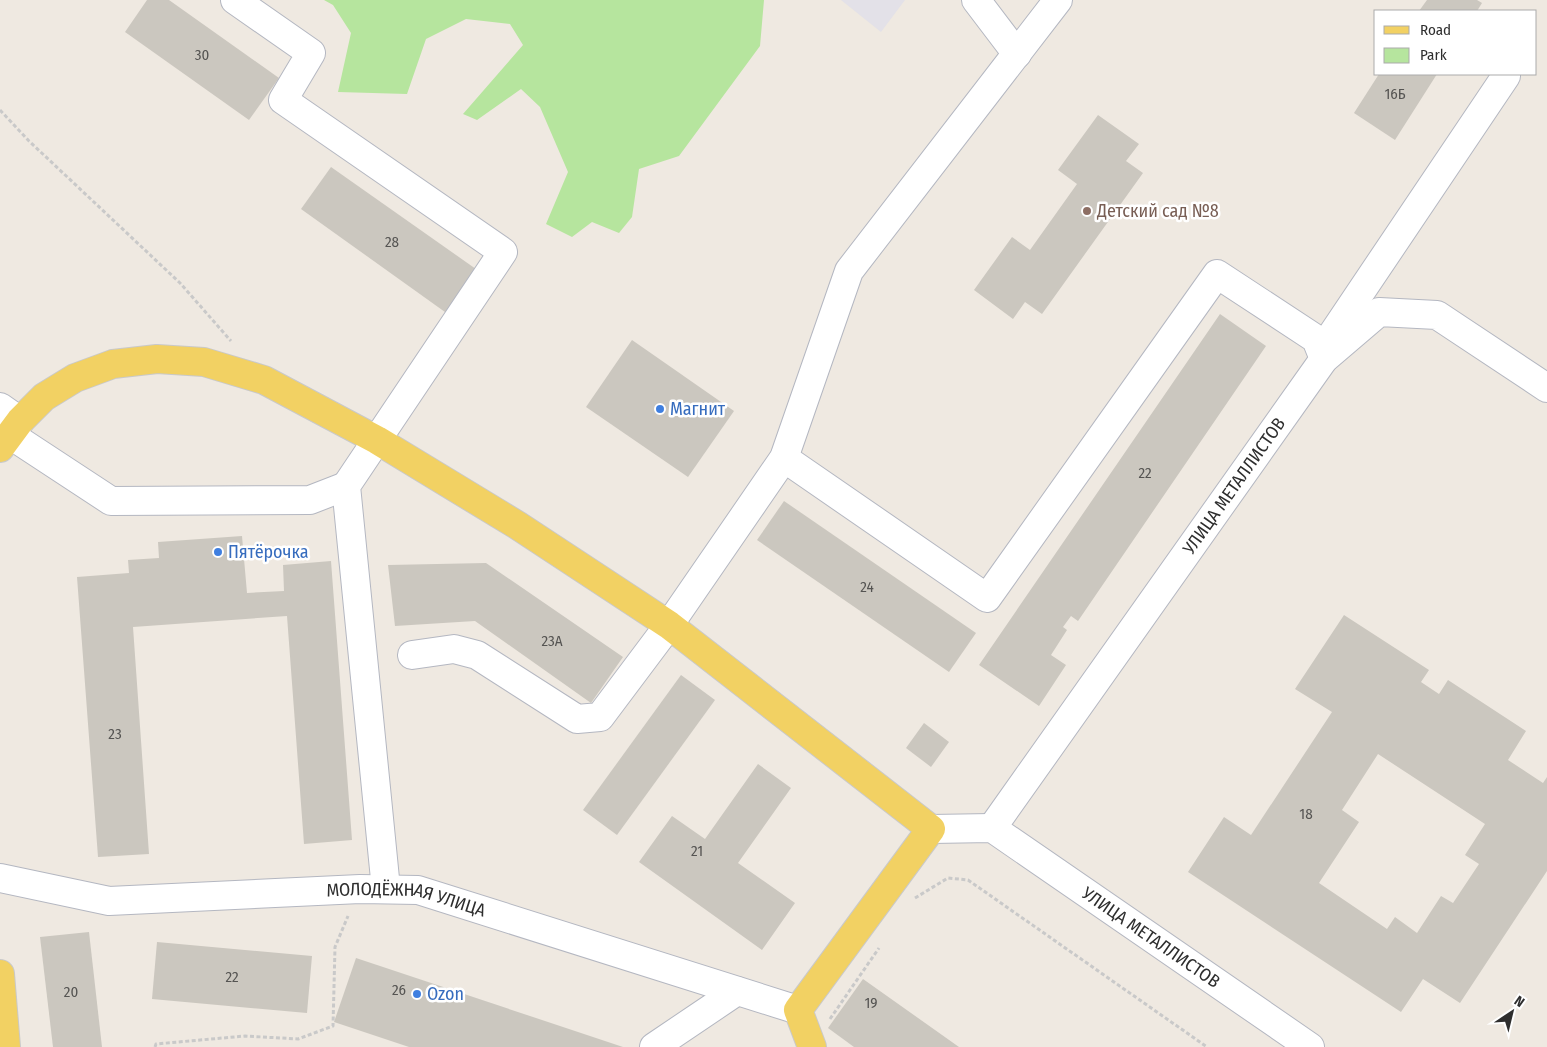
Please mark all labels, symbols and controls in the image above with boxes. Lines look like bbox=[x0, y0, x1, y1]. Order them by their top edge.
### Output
legend bbox=[1374, 10, 1537, 75]
text: Road bbox=[1420, 21, 1451, 39]
house number: 30 bbox=[195, 46, 209, 64]
text: Park bbox=[1420, 46, 1447, 64]
house number: 16Б bbox=[1384, 85, 1406, 103]
place label: Детский сад №8 bbox=[1096, 200, 1219, 222]
marker: Детский сад №8 bbox=[1081, 205, 1093, 217]
house number: 28 bbox=[385, 233, 399, 251]
place label: Магнит bbox=[670, 398, 726, 420]
marker: Магнит bbox=[654, 403, 666, 415]
street label: УЛИЦА МЕТАЛЛИСТОВ bbox=[1178, 413, 1290, 560]
house number: 22 bbox=[1138, 464, 1152, 482]
place label: Пятёрочка bbox=[228, 541, 309, 563]
marker: Пятёрочка bbox=[212, 546, 224, 558]
house number: 24 bbox=[860, 578, 874, 596]
house number: 23А bbox=[541, 632, 563, 650]
house number: 23 bbox=[108, 725, 122, 743]
house number: 18 bbox=[1299, 805, 1313, 823]
house number: 21 bbox=[691, 842, 703, 860]
street label: МОЛОДЁЖНАЯ УЛИЦА bbox=[326, 878, 489, 922]
street label: УЛИЦА МЕТАЛЛИСТОВ bbox=[1077, 882, 1224, 993]
house number: 22 bbox=[225, 968, 239, 986]
house number: 26 bbox=[392, 981, 406, 999]
house number: 20 bbox=[64, 983, 78, 1001]
place label: Ozon bbox=[427, 983, 464, 1005]
north arrow bbox=[1487, 987, 1537, 1037]
marker: Ozon bbox=[411, 988, 423, 1000]
text: N bbox=[1511, 992, 1527, 1011]
house number: 19 bbox=[864, 994, 878, 1012]

